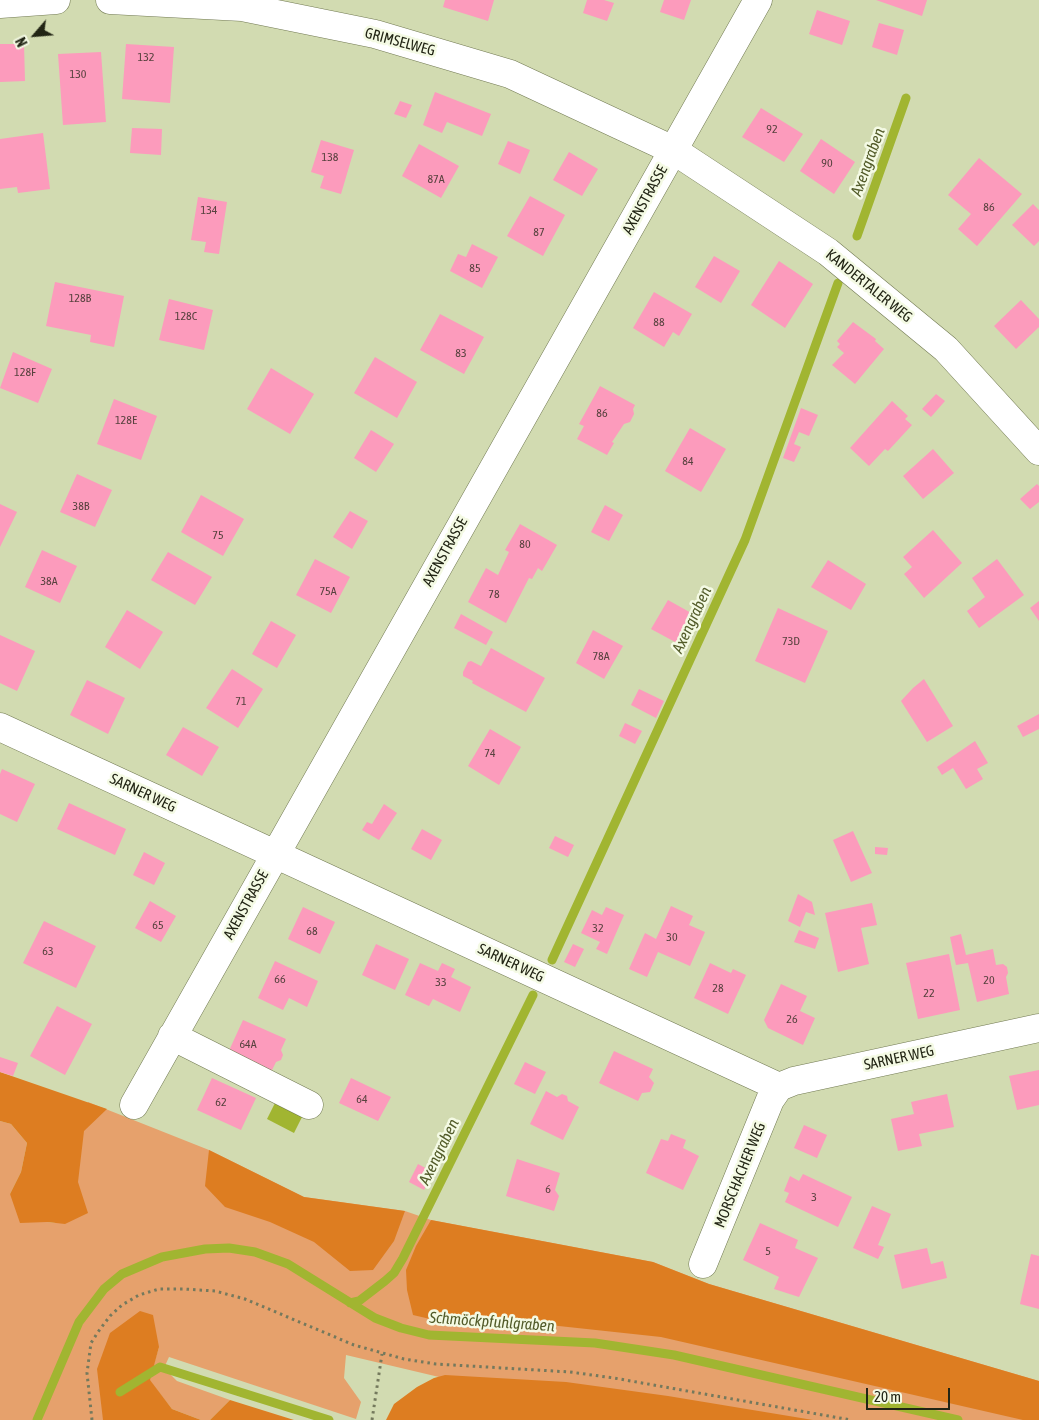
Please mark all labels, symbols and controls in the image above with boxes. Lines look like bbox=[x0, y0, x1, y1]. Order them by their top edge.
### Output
north arrow bbox=[10, 10, 60, 60]
street label: GRIMSELWEG bbox=[363, 24, 437, 60]
text: N bbox=[13, 35, 31, 49]
house number: 132 bbox=[138, 50, 154, 64]
house number: 130 bbox=[70, 67, 86, 81]
house number: 92 bbox=[766, 122, 778, 136]
water label: Axengraben bbox=[847, 125, 889, 199]
house number: 138 bbox=[322, 150, 338, 164]
house number: 90 bbox=[821, 156, 833, 170]
street label: AXENSTRASSE bbox=[619, 162, 671, 238]
house number: 87A bbox=[427, 172, 445, 186]
house number: 86 bbox=[983, 200, 995, 214]
house number: 134 bbox=[201, 203, 217, 217]
house number: 87 bbox=[533, 225, 545, 239]
street label: KANDERTALER WEG bbox=[822, 246, 916, 326]
house number: 85 bbox=[469, 261, 481, 275]
house number: 128B bbox=[69, 291, 91, 305]
house number: 128C bbox=[175, 309, 197, 323]
house number: 88 bbox=[653, 315, 665, 329]
house number: 83 bbox=[455, 346, 467, 360]
house number: 128F bbox=[14, 365, 36, 379]
house number: 86 bbox=[596, 406, 608, 420]
house number: 128E bbox=[115, 413, 137, 427]
house number: 84 bbox=[682, 454, 694, 468]
house number: 38B bbox=[73, 499, 89, 513]
street label: AXENSTRASSE bbox=[419, 514, 471, 590]
house number: 75 bbox=[212, 528, 224, 542]
house number: 80 bbox=[519, 537, 531, 551]
house number: 38A bbox=[40, 574, 58, 588]
house number: 75A bbox=[319, 584, 337, 598]
water label: Axengraben bbox=[668, 584, 716, 656]
house number: 78 bbox=[488, 587, 500, 601]
house number: 73D bbox=[782, 634, 800, 648]
house number: 78A bbox=[592, 649, 610, 663]
house number: 71 bbox=[235, 694, 247, 708]
house number: 74 bbox=[484, 746, 496, 760]
street label: SARNER WEG bbox=[107, 770, 179, 816]
street label: AXENSTRASSE bbox=[220, 867, 272, 943]
house number: 65 bbox=[152, 918, 164, 932]
house number: 32 bbox=[592, 921, 604, 935]
house number: 68 bbox=[306, 924, 318, 938]
house number: 30 bbox=[666, 930, 678, 944]
street label: SARNER WEG bbox=[475, 940, 547, 986]
house number: 63 bbox=[42, 944, 54, 958]
house number: 66 bbox=[274, 972, 286, 986]
house number: 20 bbox=[983, 973, 995, 987]
house number: 33 bbox=[435, 975, 447, 989]
house number: 28 bbox=[712, 981, 724, 995]
house number: 22 bbox=[923, 986, 935, 1000]
house number: 26 bbox=[786, 1012, 798, 1026]
house number: 64A bbox=[239, 1037, 257, 1051]
street label: SARNER WEG bbox=[862, 1042, 936, 1074]
house number: 64 bbox=[356, 1092, 368, 1106]
house number: 62 bbox=[215, 1095, 227, 1109]
water label: Axengraben bbox=[415, 1116, 463, 1188]
street label: MORSCHACHER WEG bbox=[711, 1120, 769, 1230]
house number: 6 bbox=[545, 1182, 551, 1196]
house number: 3 bbox=[811, 1190, 817, 1204]
house number: 5 bbox=[765, 1244, 771, 1258]
water label: Schmöckpfuhlgraben bbox=[429, 1308, 555, 1336]
scale bar bbox=[869, 1378, 953, 1410]
text: 20 m bbox=[874, 1388, 901, 1405]

